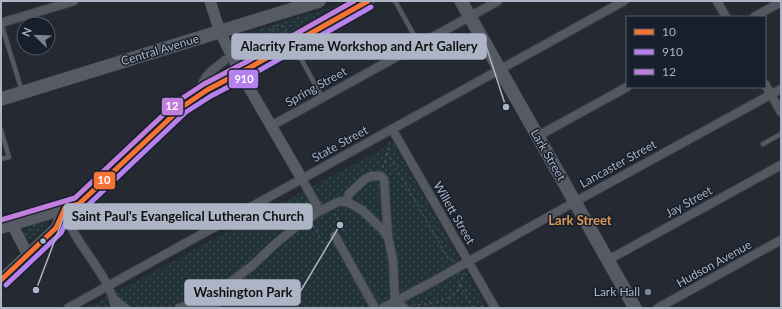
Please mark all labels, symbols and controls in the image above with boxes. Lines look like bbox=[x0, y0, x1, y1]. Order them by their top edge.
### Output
north arrow bbox=[16, 16, 56, 56]
legend bbox=[626, 16, 766, 88]
text: 10 bbox=[662, 24, 676, 39]
text: N bbox=[19, 25, 34, 38]
street label: Central Avenue bbox=[119, 31, 201, 68]
callout: Alacrity Frame Workshop and Art Gallery bbox=[232, 34, 486, 59]
text: Alacrity Frame Workshop and Art Gallery bbox=[239, 38, 478, 54]
text: 910 bbox=[662, 44, 683, 59]
street label: Spring Street bbox=[282, 63, 350, 110]
text: 12 bbox=[662, 64, 676, 79]
line badge: 910 bbox=[228, 69, 259, 89]
text: 910 bbox=[234, 72, 254, 85]
line badge: 12 bbox=[161, 97, 184, 116]
text: 12 bbox=[166, 99, 178, 112]
street label: State Street bbox=[309, 122, 371, 165]
street label: Lark Street bbox=[528, 126, 570, 184]
street label: Lancaster Street bbox=[577, 136, 659, 191]
line badge: 10 bbox=[93, 171, 116, 190]
text: 10 bbox=[98, 173, 111, 186]
street label: Willett Street bbox=[430, 179, 479, 247]
street label: Jay Street bbox=[663, 182, 715, 221]
callout: Saint Paul's Evangelical Lutheran Church bbox=[64, 204, 312, 229]
text: Saint Paul's Evangelical Lutheran Church bbox=[72, 208, 304, 224]
district label: Lark Street bbox=[548, 212, 612, 228]
unlabelled marker bbox=[38, 236, 48, 246]
street label: Hudson Avenue bbox=[674, 237, 754, 290]
callout: Washington Park bbox=[185, 280, 300, 305]
text: Washington Park bbox=[194, 284, 293, 300]
place label: Lark Hall bbox=[594, 284, 640, 299]
marker: Lark Hall bbox=[643, 287, 653, 297]

